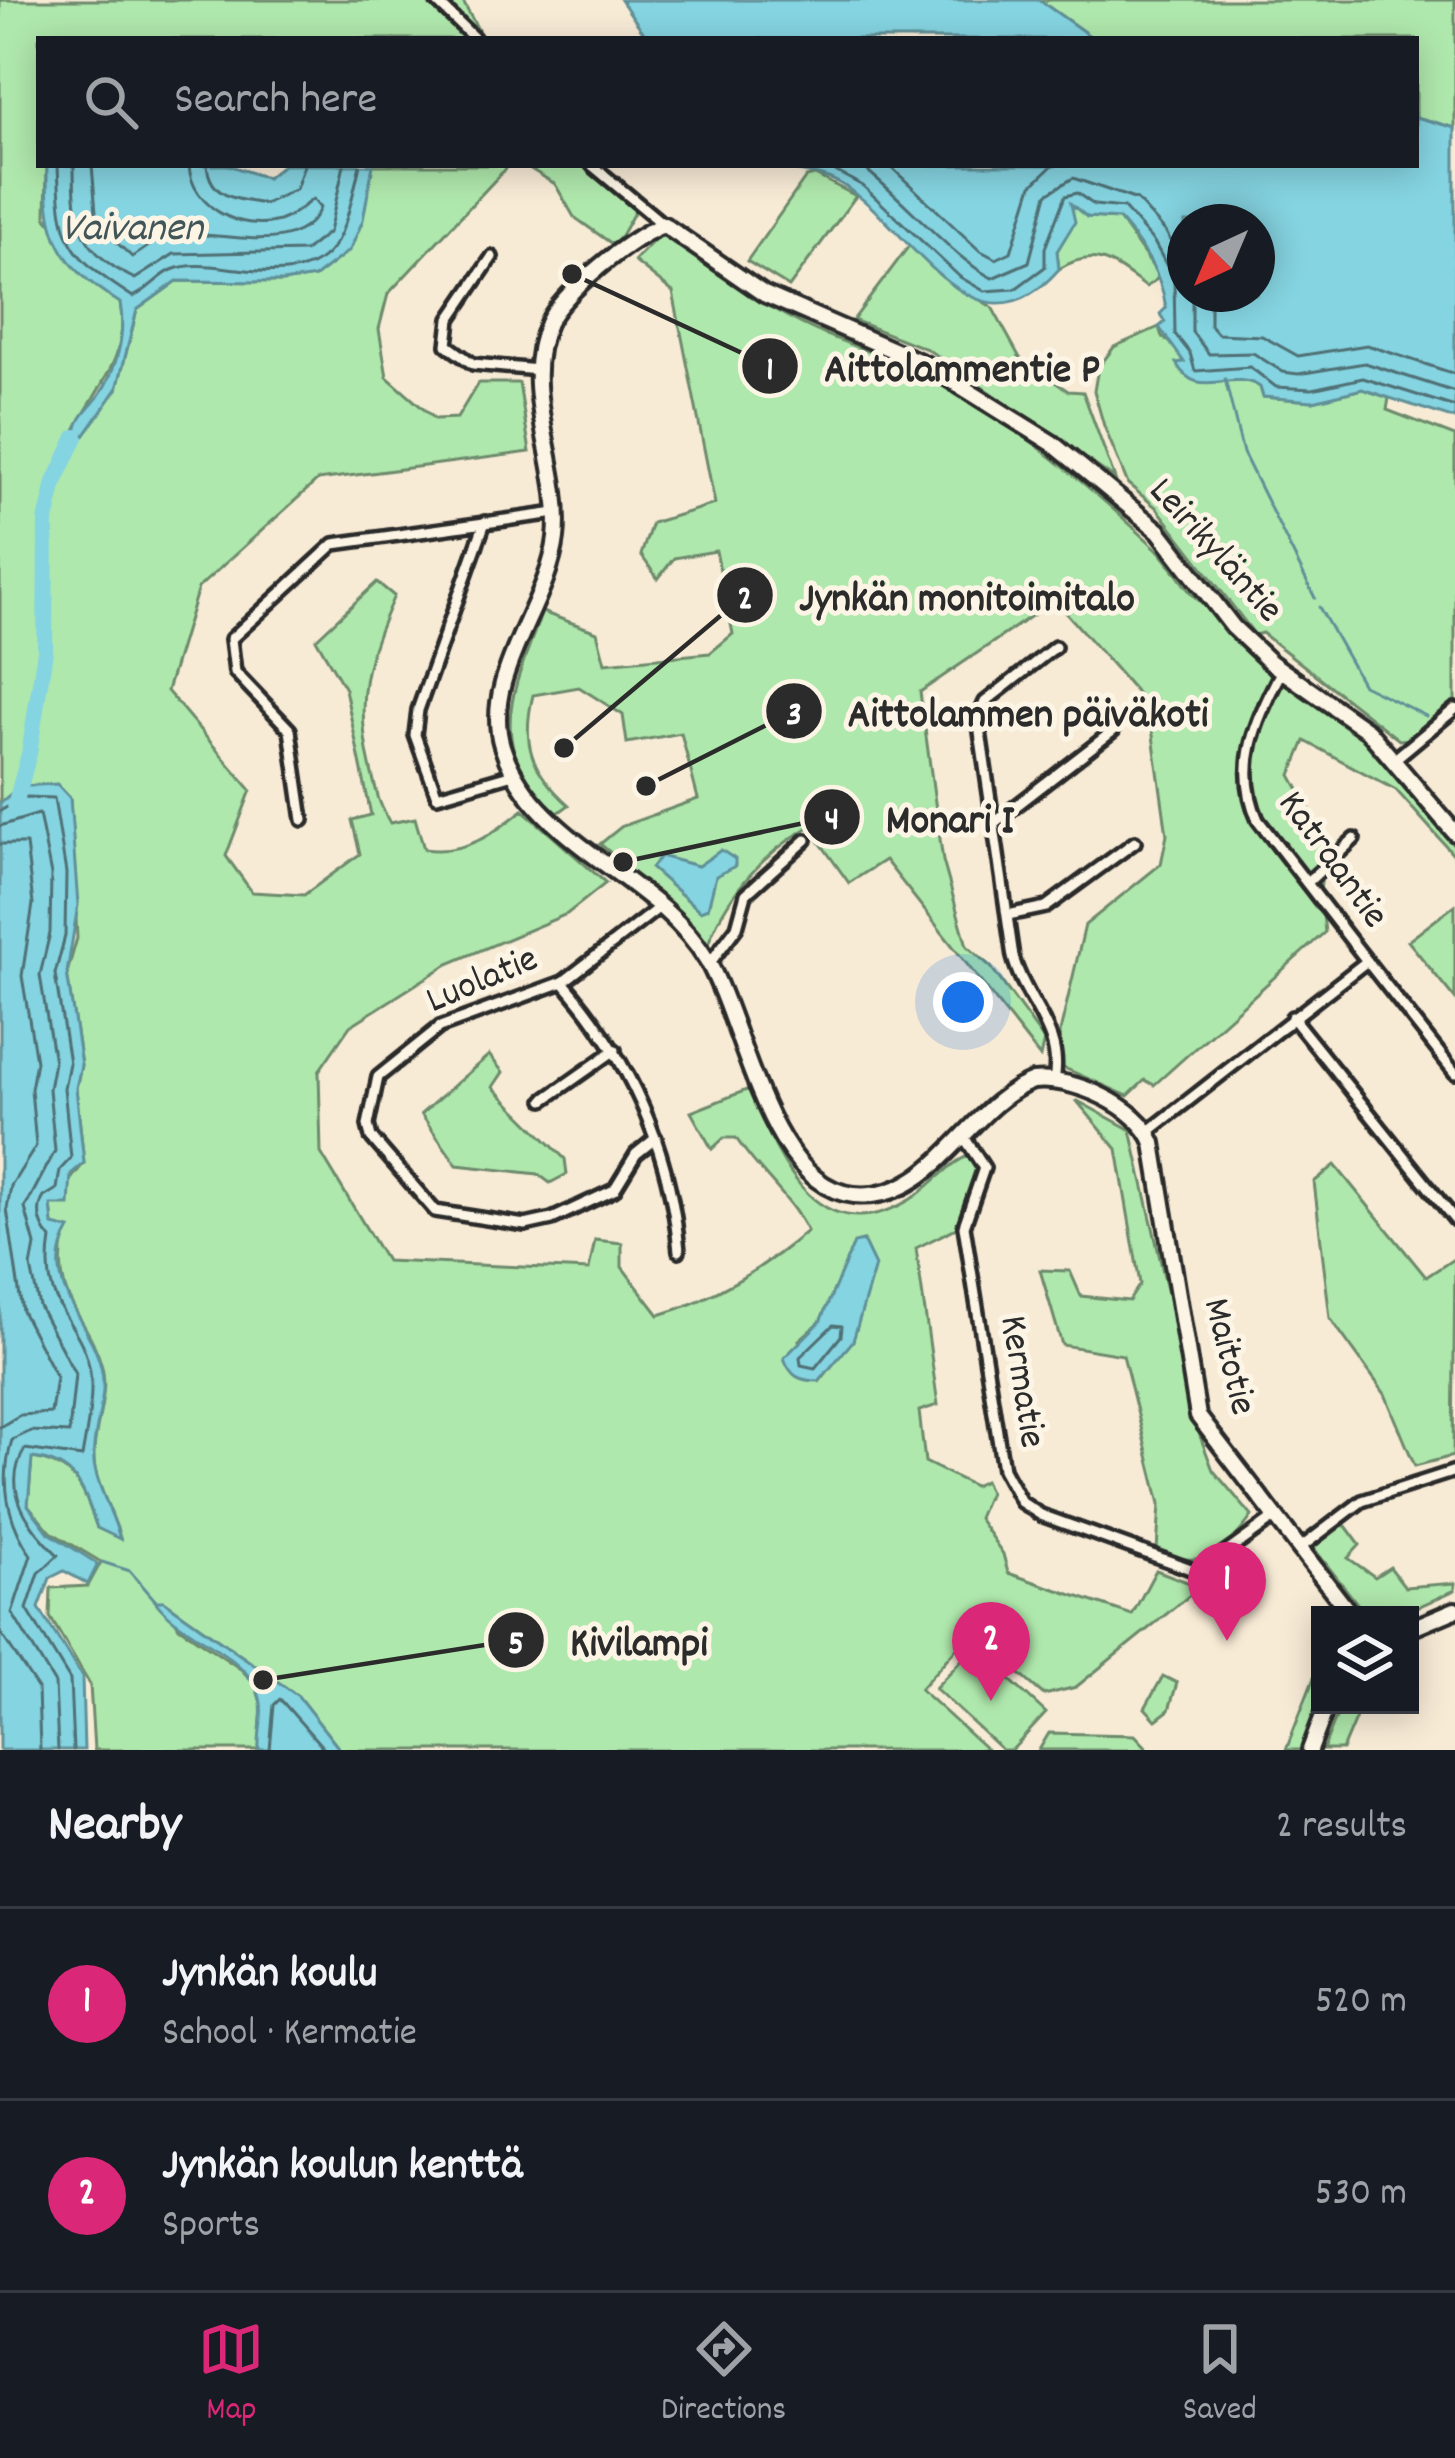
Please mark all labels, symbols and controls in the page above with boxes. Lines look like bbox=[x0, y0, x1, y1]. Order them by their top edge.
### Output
search box bbox=[36, 36, 1419, 168]
icon: search bbox=[78, 69, 144, 135]
text: Search here bbox=[174, 70, 377, 134]
water label: Vaivanen bbox=[61, 201, 205, 261]
north arrow bbox=[1167, 204, 1275, 312]
callout: Aittolammentie P bbox=[740, 327, 1124, 405]
text: Aittolammentie P bbox=[824, 343, 1100, 403]
text: 1 bbox=[766, 346, 774, 398]
street label: Leirikyläntie bbox=[1134, 467, 1294, 637]
callout: Jynkän monitoimitalo bbox=[715, 556, 1159, 634]
text: Jynkän monitoimitalo bbox=[799, 572, 1135, 632]
text: 2 bbox=[737, 575, 753, 627]
callout: Aittolammen päiväkoti bbox=[764, 672, 1232, 750]
text: Aittolammen päiväkoti bbox=[848, 688, 1209, 748]
text: 3 bbox=[786, 691, 802, 743]
callout: Monari I bbox=[802, 778, 1038, 856]
street label: Katraantie bbox=[1262, 781, 1400, 941]
text: Monari I bbox=[886, 794, 1015, 854]
text: 4 bbox=[825, 796, 839, 848]
street label: Luolatie bbox=[419, 934, 547, 1030]
your location bbox=[933, 972, 993, 1032]
street label: Maitotie bbox=[1186, 1293, 1268, 1421]
street label: Kermatie bbox=[982, 1312, 1058, 1452]
pin: 1 bbox=[1188, 1542, 1266, 1641]
callout: Kivilampi bbox=[486, 1601, 732, 1679]
pin: 2 bbox=[952, 1602, 1030, 1701]
map controls bbox=[1311, 1606, 1419, 1714]
button: layers bbox=[1311, 1606, 1419, 1714]
text: Kivilampi bbox=[570, 1617, 708, 1677]
text: 5 bbox=[508, 1620, 524, 1672]
text: Nearby bbox=[48, 1792, 181, 1864]
text: 2 results bbox=[1276, 1801, 1407, 1856]
text: Jynkän koulu bbox=[162, 1944, 377, 2008]
text: 1 bbox=[83, 1976, 91, 2031]
text: 520 m bbox=[1315, 1976, 1407, 2031]
text: School · Kermatie bbox=[162, 2008, 417, 2063]
text: Jynkän koulun kenttä bbox=[162, 2136, 523, 2200]
text: 2 bbox=[78, 2168, 96, 2223]
text: 530 m bbox=[1315, 2168, 1407, 2223]
text: Sports bbox=[162, 2200, 260, 2255]
tab: Map bbox=[198, 2316, 264, 2435]
tab: Directions bbox=[661, 2316, 786, 2435]
tab: Saved bbox=[1183, 2316, 1257, 2435]

